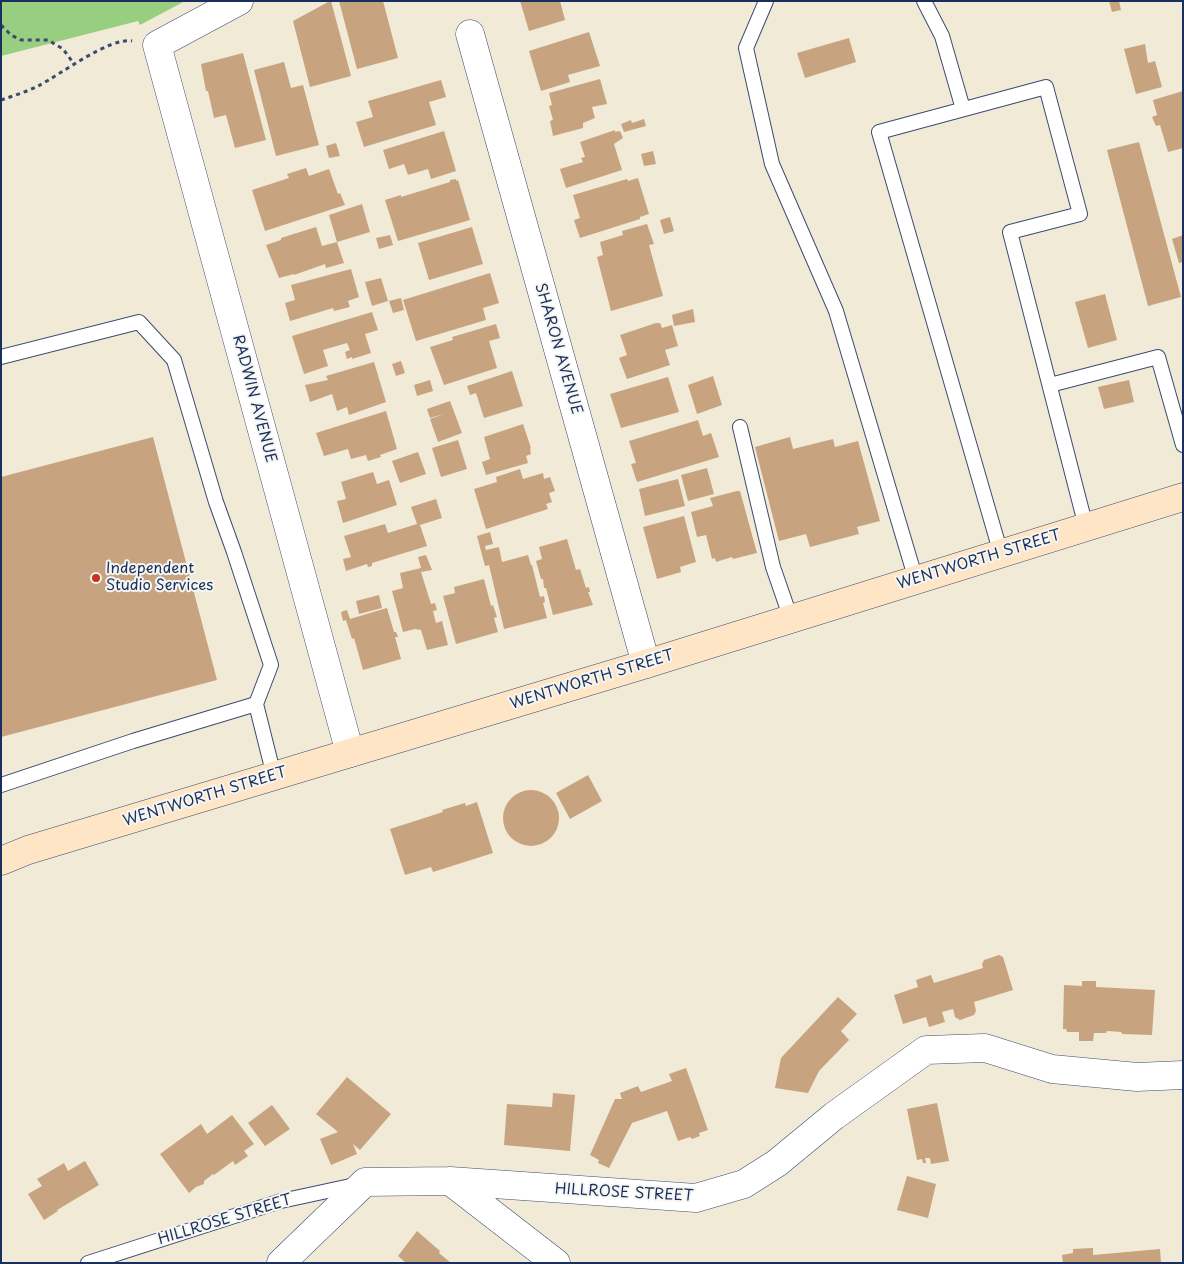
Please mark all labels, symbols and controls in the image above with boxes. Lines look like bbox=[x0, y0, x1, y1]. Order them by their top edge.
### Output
street label: SHARON AVENUE bbox=[531, 281, 585, 417]
street label: RADWIN AVENUE bbox=[228, 333, 280, 465]
street label: WENTWORTH STREET bbox=[895, 526, 1063, 594]
place label: Independent Studio Services bbox=[106, 560, 213, 595]
marker: Independent Studio Services bbox=[90, 572, 102, 584]
street label: WENTWORTH STREET bbox=[508, 646, 676, 714]
street label: WENTWORTH STREET bbox=[121, 763, 289, 831]
street label: HILLROSE STREET bbox=[554, 1180, 694, 1206]
street label: HILLROSE STREET bbox=[156, 1191, 294, 1249]

